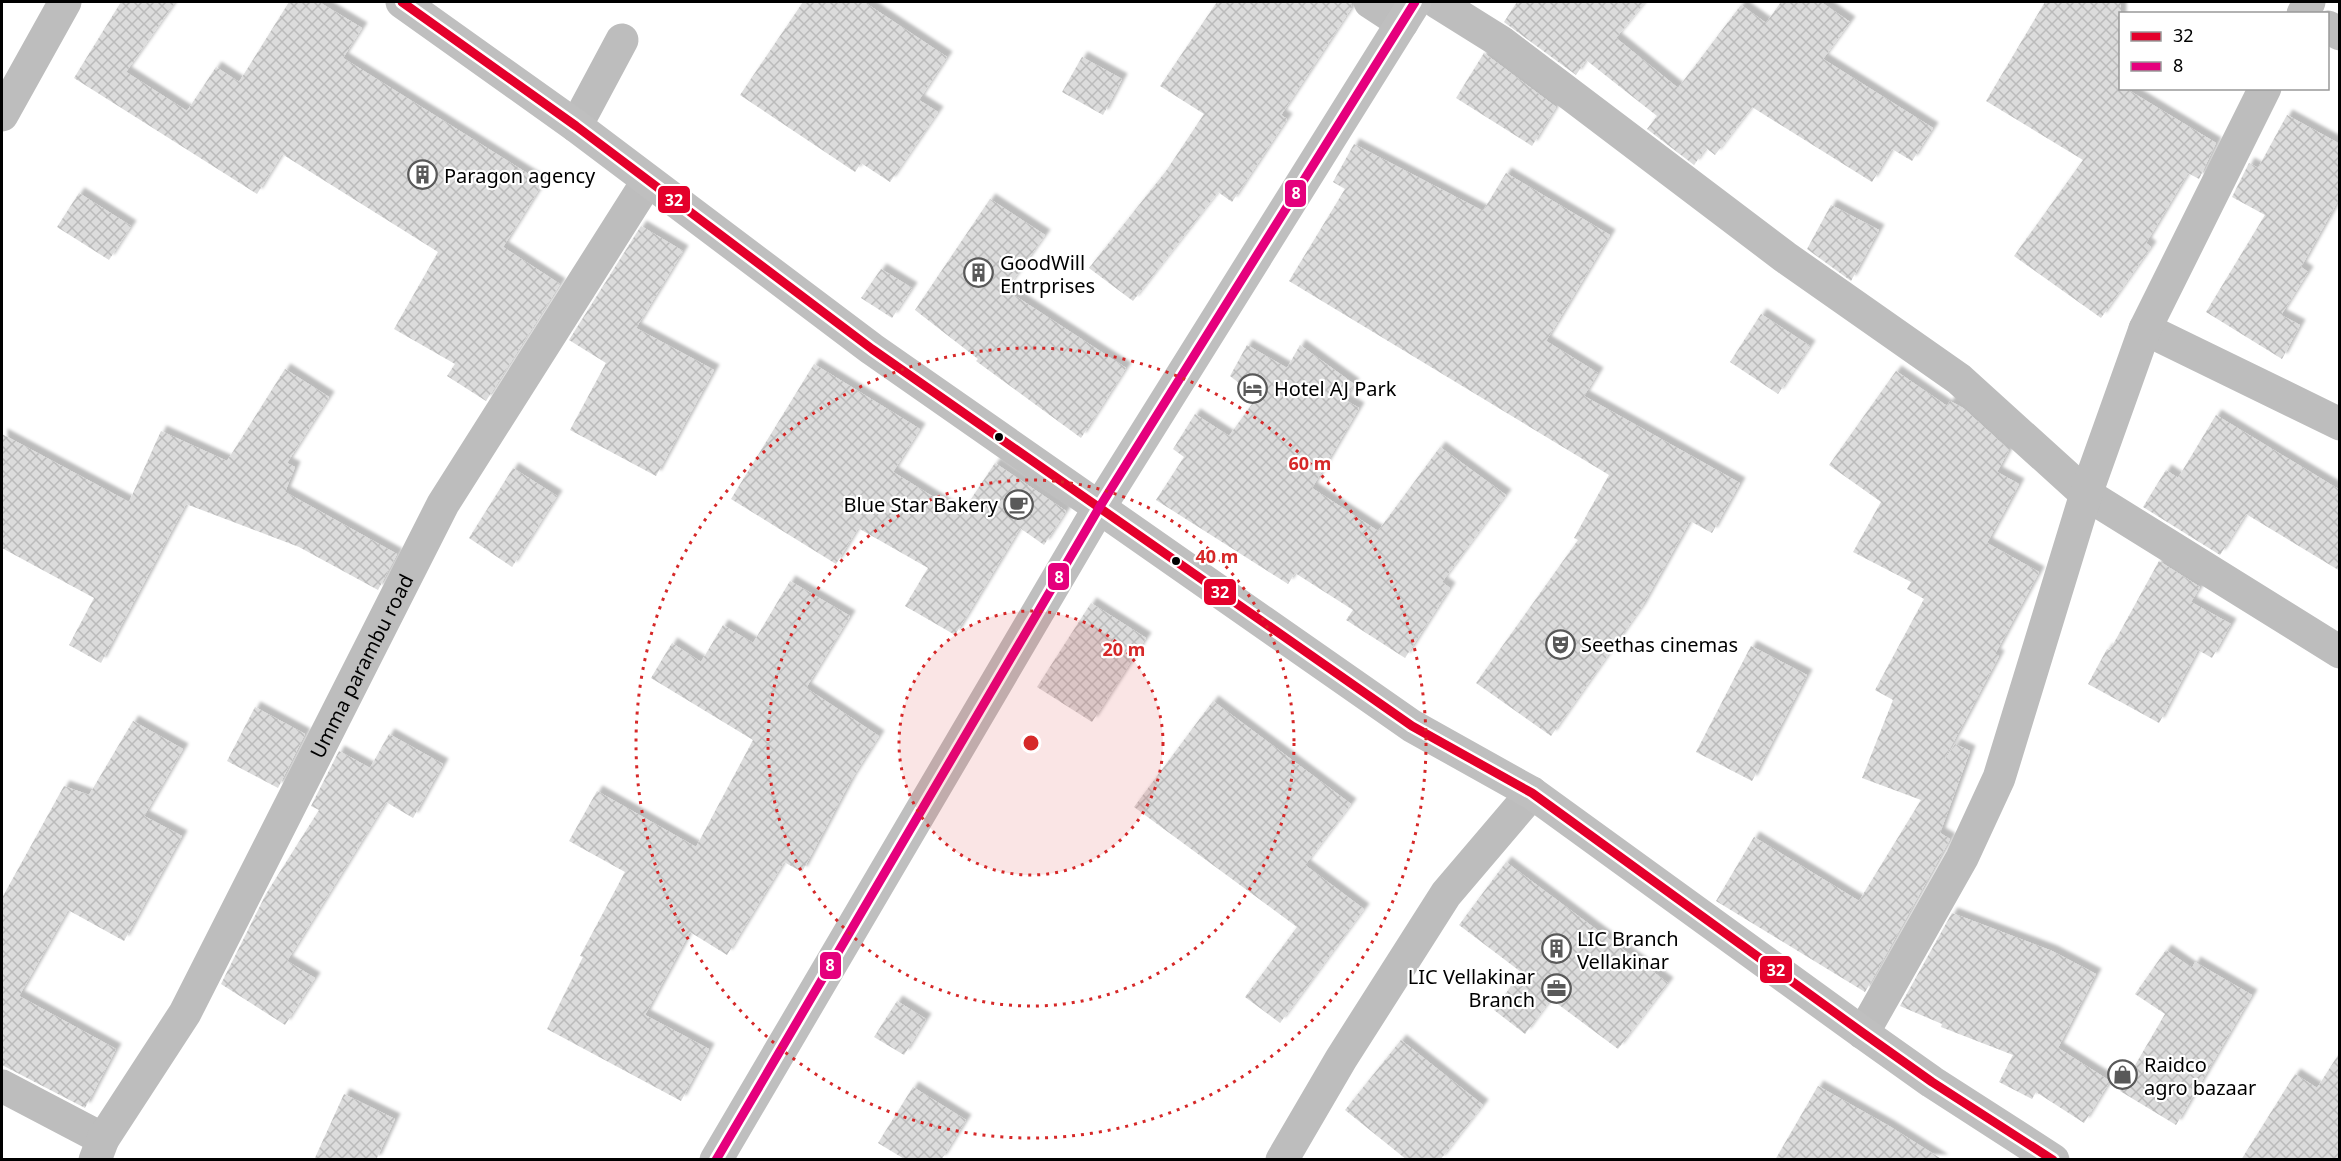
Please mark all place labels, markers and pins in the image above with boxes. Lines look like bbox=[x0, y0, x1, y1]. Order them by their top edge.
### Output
building icon: Paragon agency bbox=[407, 159, 439, 191]
place label: Paragon agency bbox=[444, 162, 596, 189]
place label: GoodWill Entrprises bbox=[1000, 249, 1095, 299]
building icon: GoodWill Entrprises bbox=[963, 257, 995, 289]
hotel icon: Hotel AJ Park bbox=[1237, 372, 1269, 404]
place label: Hotel AJ Park bbox=[1274, 375, 1397, 402]
unlabelled marker bbox=[993, 431, 1005, 443]
cafe icon: Blue Star Bakery bbox=[1003, 488, 1035, 520]
place label: Blue Star Bakery bbox=[843, 491, 999, 518]
unlabelled marker bbox=[1170, 555, 1182, 567]
theatre icon: Seethas cinemas bbox=[1544, 628, 1576, 660]
place label: Seethas cinemas bbox=[1581, 631, 1738, 658]
centre of rings bbox=[1021, 733, 1041, 753]
place label: LIC Branch Vellakinar bbox=[1577, 925, 1679, 975]
building icon: LIC Branch Vellakinar bbox=[1540, 933, 1572, 965]
place label: LIC Vellakinar Branch bbox=[1408, 963, 1535, 1013]
office icon: LIC Vellakinar Branch bbox=[1540, 972, 1572, 1004]
place label: Raidco agro bazaar bbox=[2144, 1051, 2256, 1101]
shop icon: Raidco agro bazaar bbox=[2107, 1059, 2139, 1091]

